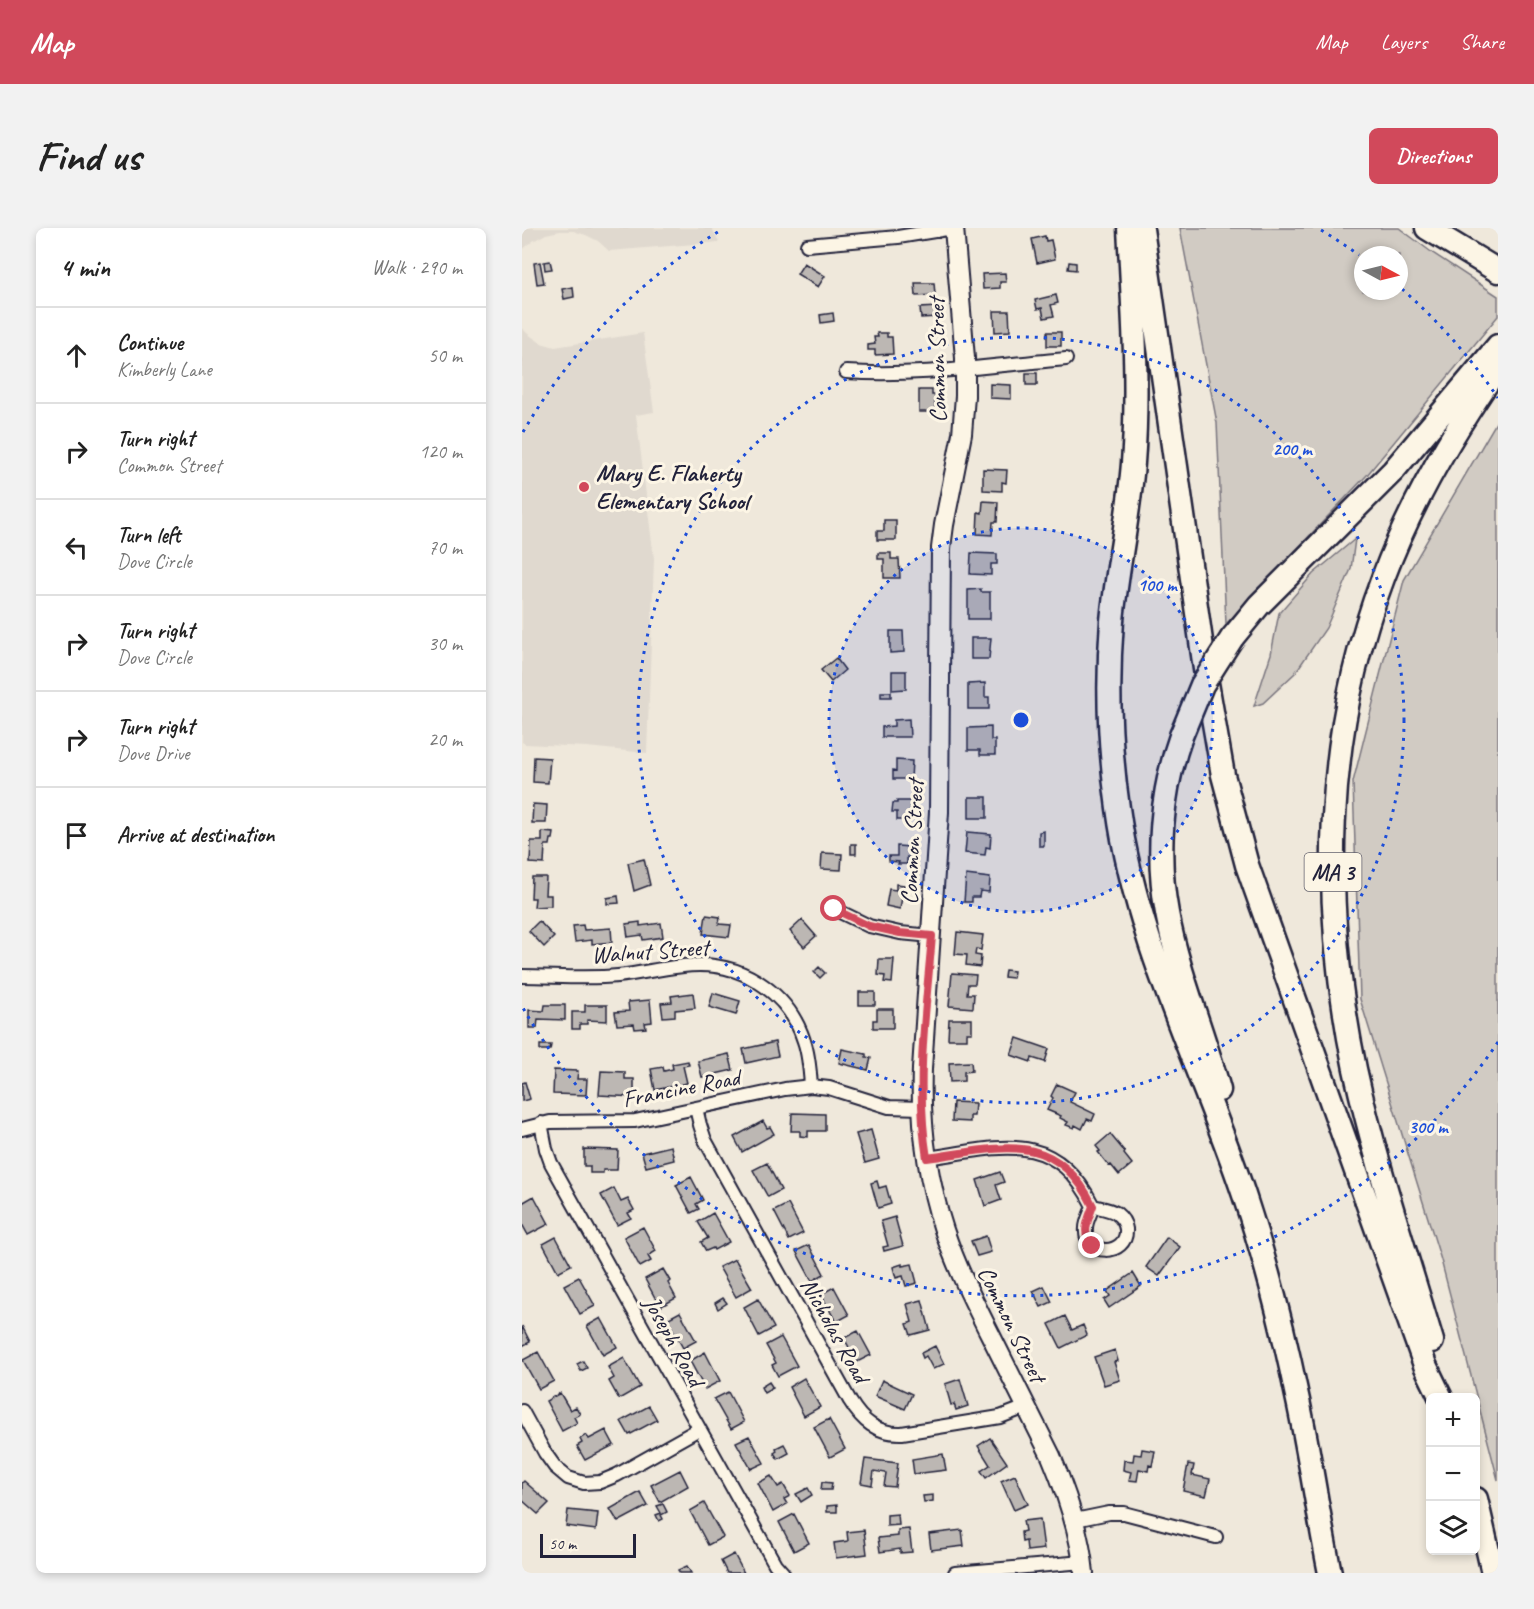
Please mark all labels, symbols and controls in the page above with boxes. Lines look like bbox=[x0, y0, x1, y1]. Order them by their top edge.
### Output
text: Map bbox=[30, 25, 73, 60]
text: Map bbox=[1315, 29, 1348, 55]
text: Layers bbox=[1381, 29, 1427, 55]
text: Share bbox=[1460, 29, 1504, 55]
button: Directions bbox=[1369, 128, 1498, 184]
text: Find us bbox=[36, 130, 141, 183]
north arrow bbox=[1354, 246, 1408, 300]
text: 4 min bbox=[60, 251, 110, 284]
text: Walk · 290 m bbox=[372, 255, 462, 280]
street label: Common Street bbox=[921, 294, 953, 423]
text: Continue bbox=[117, 329, 183, 357]
icon: ahead bbox=[60, 339, 93, 372]
text: 50 m bbox=[428, 343, 462, 368]
text: Kimberly Lane bbox=[117, 357, 212, 382]
text: Turn right bbox=[117, 425, 194, 453]
icon: right bbox=[60, 435, 93, 468]
text: 200 m bbox=[1273, 438, 1313, 460]
text: 120 m bbox=[419, 439, 462, 464]
text: Common Street bbox=[117, 453, 221, 478]
place label: Mary E. Flaherty Elementary School bbox=[596, 458, 753, 516]
marker: Mary E. Flaherty Elementary School bbox=[577, 480, 591, 494]
text: Turn left bbox=[117, 521, 181, 549]
icon: left bbox=[60, 531, 93, 564]
text: 70 m bbox=[428, 535, 462, 560]
text: Dove Circle bbox=[117, 549, 192, 574]
text: 100 m bbox=[1138, 574, 1178, 596]
text: Turn right bbox=[117, 617, 194, 645]
icon: right bbox=[60, 627, 93, 660]
text: 30 m bbox=[428, 631, 462, 656]
text: Dove Circle bbox=[117, 645, 192, 670]
centre of rings bbox=[1011, 710, 1031, 730]
text: Turn right bbox=[117, 713, 194, 741]
icon: right bbox=[60, 723, 93, 756]
text: 20 m bbox=[428, 727, 462, 752]
text: Dove Drive bbox=[117, 741, 190, 766]
street label: Common Street bbox=[894, 776, 930, 905]
icon: arrive bbox=[60, 819, 93, 852]
text: Arrive at destination bbox=[117, 821, 274, 849]
road number: MA 3 bbox=[1304, 853, 1362, 891]
route start bbox=[820, 895, 846, 921]
street label: Walnut Street bbox=[590, 932, 713, 970]
street label: Francine Road bbox=[620, 1061, 746, 1114]
text: 300 m bbox=[1409, 1116, 1449, 1138]
route end bbox=[1078, 1232, 1104, 1258]
street label: Common Street bbox=[971, 1261, 1054, 1390]
street label: Nicholas Road bbox=[794, 1272, 878, 1391]
street label: Joseph Road bbox=[637, 1290, 713, 1394]
map controls bbox=[1426, 1393, 1480, 1555]
button: + bbox=[1426, 1393, 1480, 1447]
button: − bbox=[1426, 1447, 1480, 1501]
button: layers bbox=[1426, 1501, 1480, 1555]
scale bar bbox=[540, 1531, 636, 1558]
text: 50 m bbox=[549, 1534, 576, 1554]

